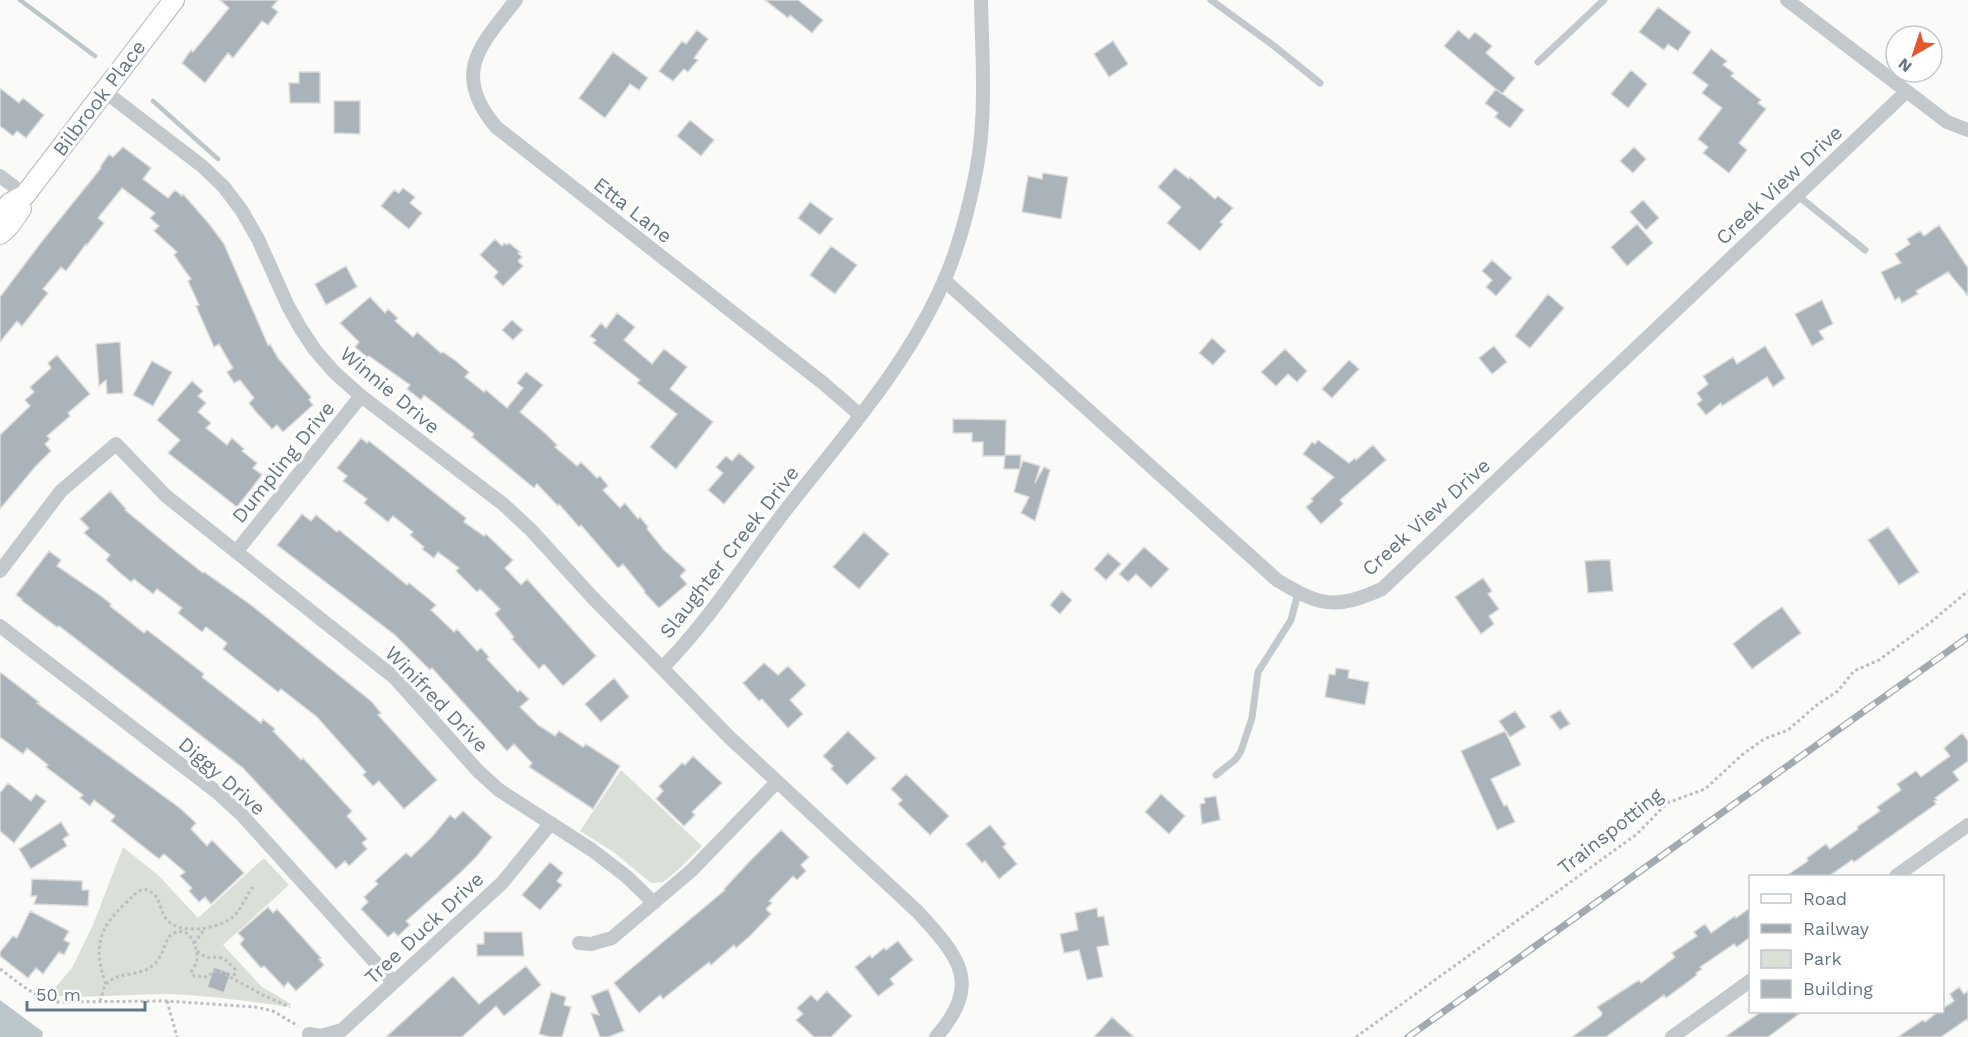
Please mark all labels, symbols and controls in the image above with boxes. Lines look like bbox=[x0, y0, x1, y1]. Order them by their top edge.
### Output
north arrow bbox=[1884, 24, 1944, 84]
street label: Bilbrook Place bbox=[48, 35, 150, 161]
text: N bbox=[1894, 54, 1915, 76]
street label: Creek View Drive bbox=[1711, 120, 1847, 250]
street label: Etta Lane bbox=[589, 172, 677, 248]
street label: Winnie Drive bbox=[335, 341, 445, 439]
street label: Dumpling Drive bbox=[227, 396, 339, 528]
street label: Creek View Drive bbox=[1357, 453, 1495, 581]
street label: Slaughter Creek Drive bbox=[654, 461, 804, 643]
street label: Winifred Drive bbox=[380, 641, 494, 757]
street label: Diggy Drive bbox=[174, 732, 270, 820]
street label: Trainspotting bbox=[1553, 782, 1667, 879]
street label: Tree Duck Drive bbox=[360, 867, 488, 989]
legend bbox=[1749, 875, 1944, 1013]
text: Road bbox=[1803, 888, 1847, 909]
text: Railway bbox=[1803, 918, 1870, 939]
text: Park bbox=[1803, 948, 1842, 969]
scale bar bbox=[27, 974, 146, 1012]
text: Building bbox=[1803, 978, 1873, 999]
text: 50 m bbox=[36, 984, 81, 1005]

